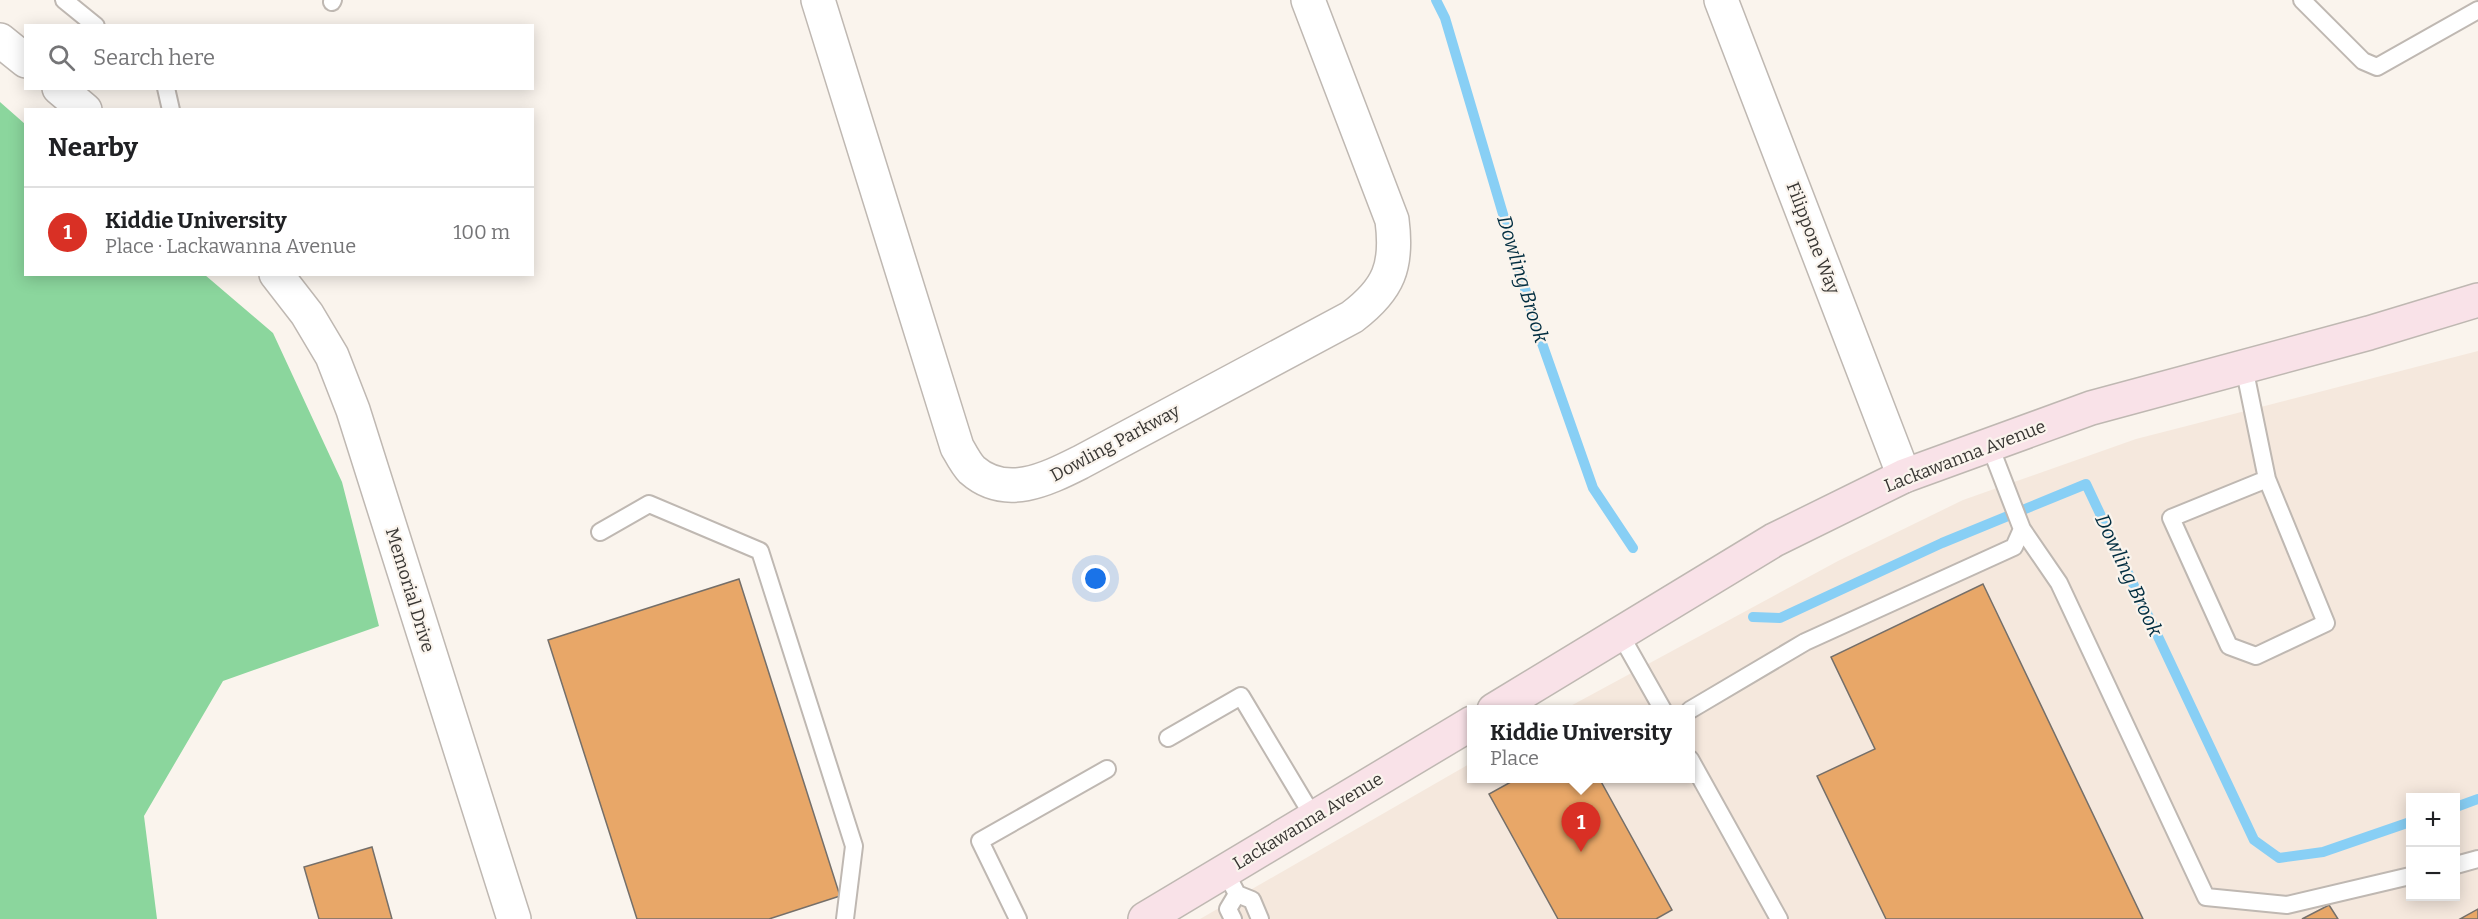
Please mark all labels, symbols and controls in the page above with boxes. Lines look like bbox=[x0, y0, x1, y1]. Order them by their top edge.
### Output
search box bbox=[24, 24, 534, 90]
icon: search bbox=[45, 41, 78, 74]
text: Search here bbox=[93, 44, 215, 71]
text: Nearby bbox=[48, 132, 138, 163]
street label: Filippone Way bbox=[1782, 179, 1845, 298]
text: Kiddie University bbox=[105, 207, 287, 234]
water label: Dowling Brook bbox=[1492, 212, 1554, 346]
text: 1 bbox=[63, 220, 72, 244]
text: 100 m bbox=[453, 220, 510, 244]
text: Place · Lackawanna Avenue bbox=[105, 234, 356, 258]
street label: Dowling Parkway bbox=[1047, 399, 1184, 486]
street label: Lackawanna Avenue bbox=[1881, 415, 2049, 497]
water label: Dowling Brook bbox=[2090, 510, 2168, 640]
street label: Memorial Drive bbox=[381, 525, 439, 655]
your location bbox=[1081, 564, 1110, 593]
popup bbox=[1467, 705, 1695, 783]
text: Kiddie University bbox=[1490, 719, 1672, 746]
text: Place bbox=[1490, 746, 1539, 770]
street label: Lackawanna Avenue bbox=[1229, 768, 1387, 874]
map controls bbox=[2406, 793, 2460, 901]
button: + bbox=[2406, 793, 2460, 847]
pin: 1 bbox=[1562, 802, 1600, 852]
button: − bbox=[2406, 847, 2460, 901]

